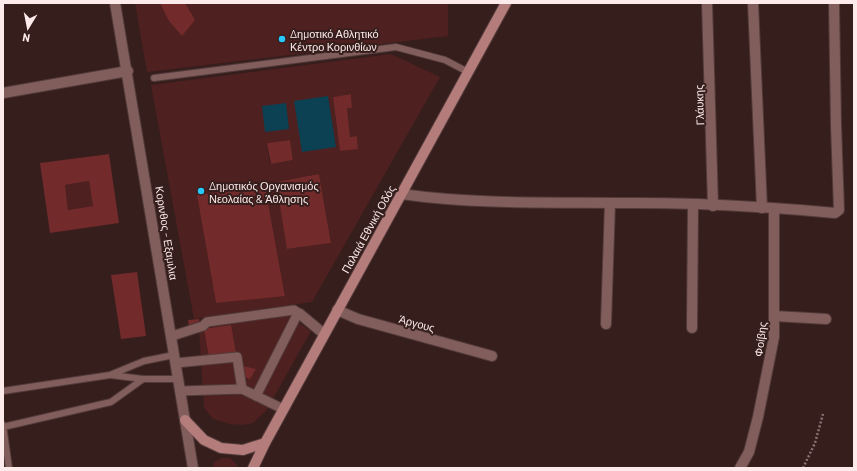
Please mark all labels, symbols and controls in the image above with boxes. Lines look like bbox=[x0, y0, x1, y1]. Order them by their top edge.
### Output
north arrow bbox=[8, 8, 48, 48]
place label: Δημοτικό Αθλητικό Κέντρο Κορινθίων bbox=[290, 27, 379, 53]
text: N bbox=[21, 31, 31, 45]
marker: Δημοτικό Αθλητικό Κέντρο Κορινθίων bbox=[277, 34, 287, 44]
street label: Γλάυκης bbox=[692, 84, 706, 126]
place label: Δημοτικός Οργανισμός Νεολαίας & Άθλησης bbox=[209, 179, 319, 205]
street label: Παλαιά Εθνική Οδός bbox=[338, 183, 398, 275]
street label: Κορινθος - Εξαμιλια bbox=[153, 185, 181, 281]
marker: Δημοτικός Οργανισμός Νεολαίας & Άθλησης bbox=[196, 186, 206, 196]
street label: Άργους bbox=[398, 312, 436, 334]
street label: Φοίβης bbox=[751, 321, 769, 357]

